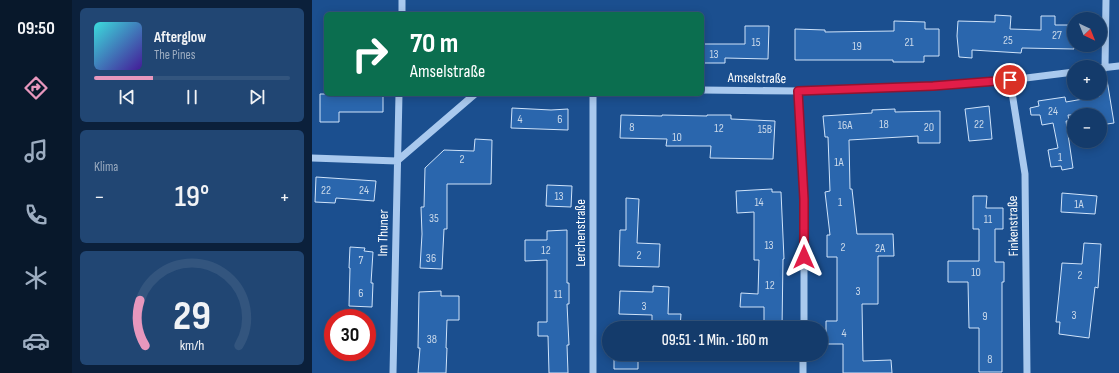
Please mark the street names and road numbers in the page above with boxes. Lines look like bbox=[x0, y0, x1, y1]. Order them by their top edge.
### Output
street label: Amselstraße bbox=[727, 69, 786, 87]
street label: Finkenstraße bbox=[1004, 195, 1022, 257]
street label: Lerchenstraße bbox=[572, 199, 589, 267]
street label: Im Thuner bbox=[374, 209, 392, 257]

